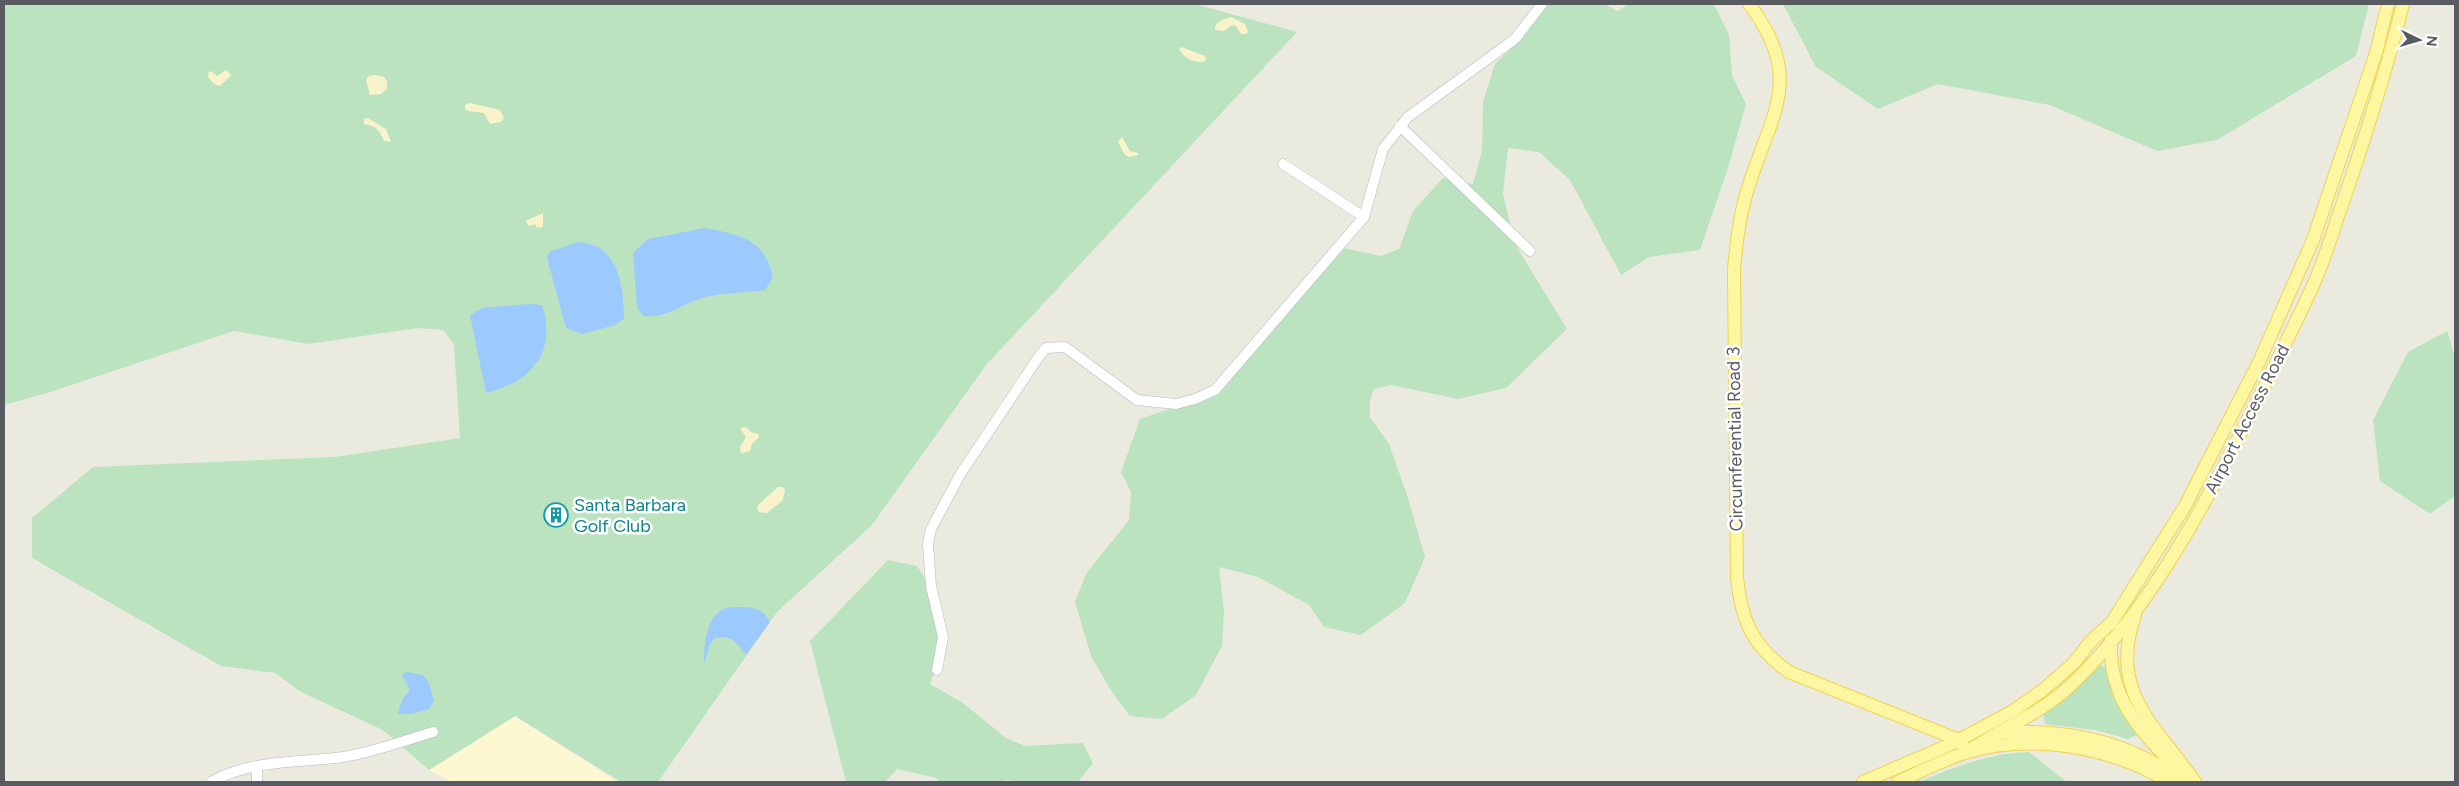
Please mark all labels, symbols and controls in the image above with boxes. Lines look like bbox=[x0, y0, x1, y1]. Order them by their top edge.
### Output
north arrow bbox=[2394, 15, 2444, 65]
text: N bbox=[2423, 35, 2440, 47]
street label: Airport Access Road bbox=[2200, 341, 2294, 497]
street label: Circumferential Road 3 bbox=[1722, 346, 1748, 532]
place label: Santa Barbara Golf Club bbox=[574, 494, 686, 537]
building icon: Santa Barbara Golf Club bbox=[543, 502, 569, 528]

